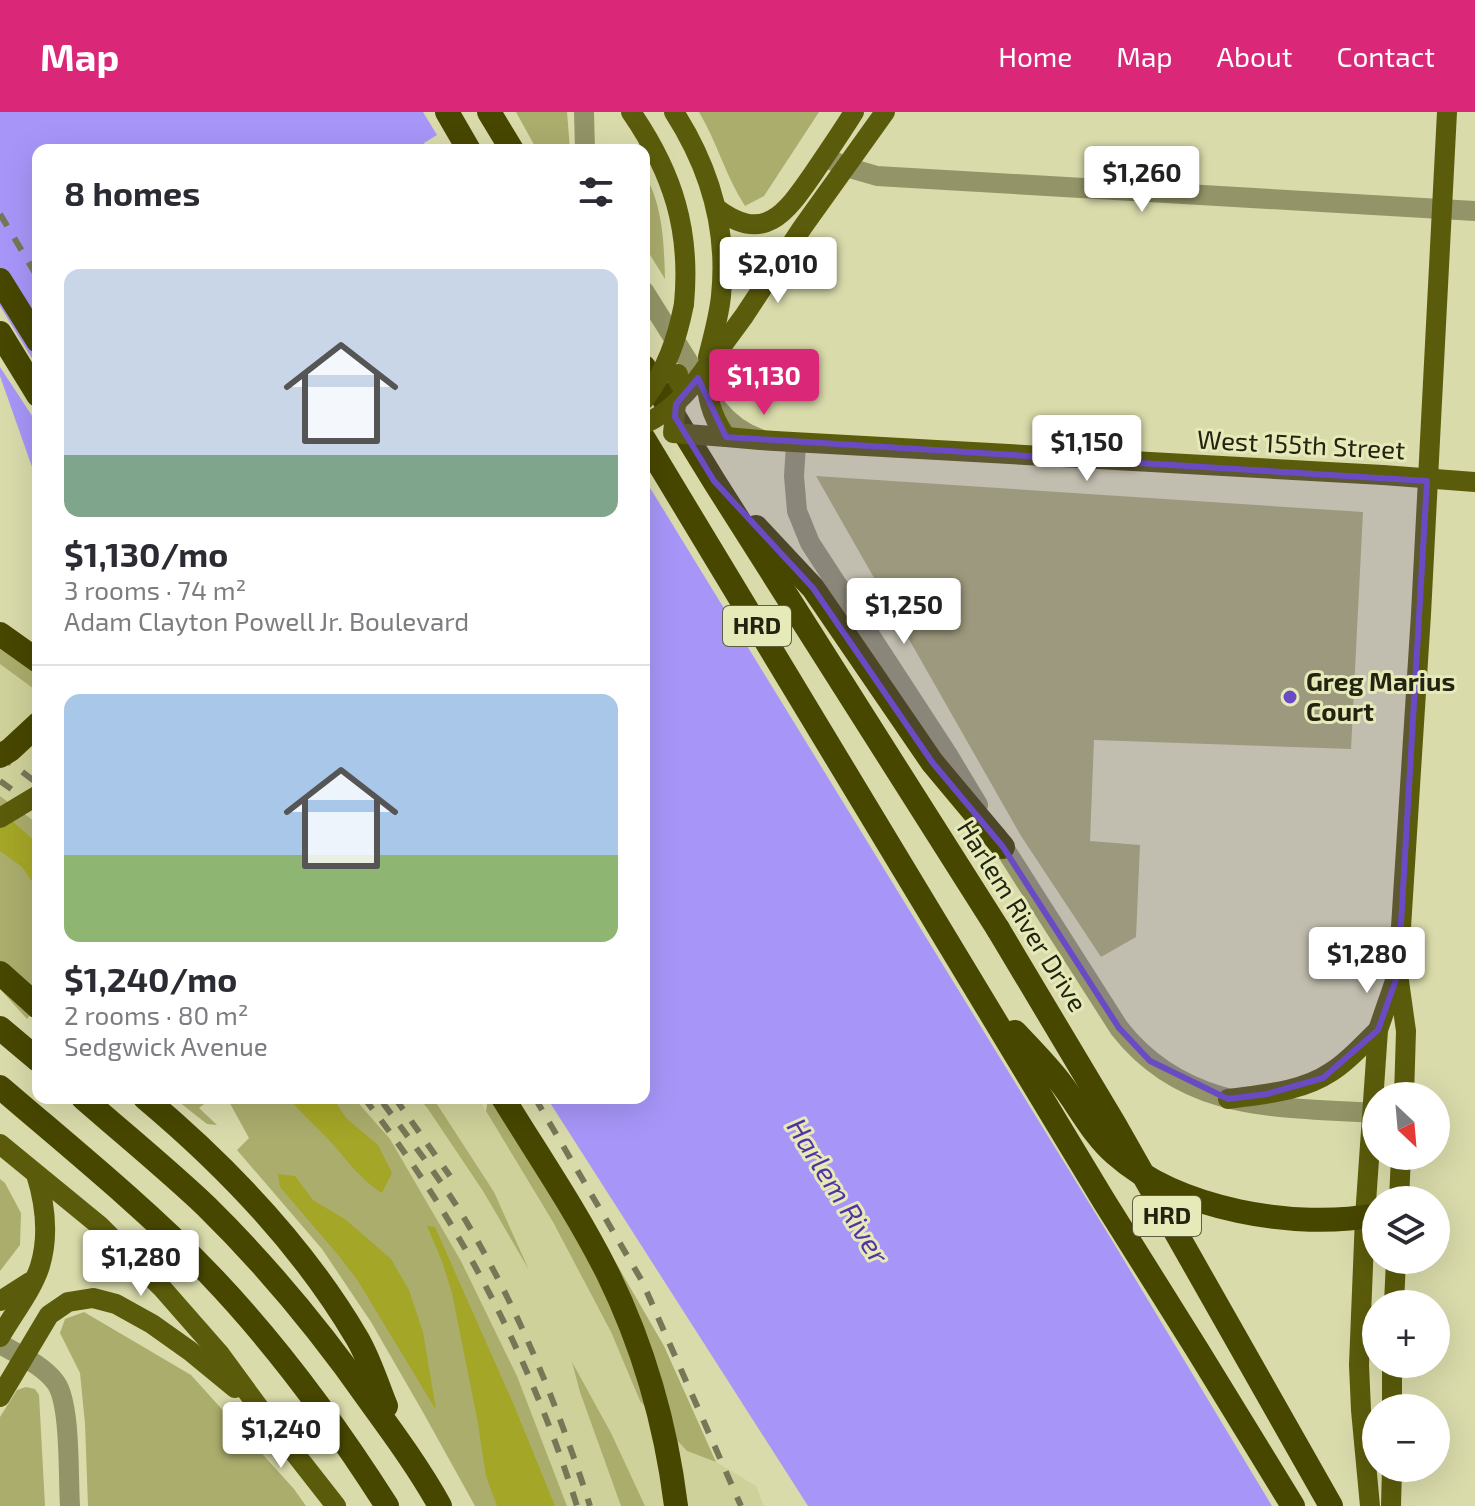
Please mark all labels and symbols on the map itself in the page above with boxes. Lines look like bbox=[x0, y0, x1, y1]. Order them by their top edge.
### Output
pin: $1,260 bbox=[1077, 146, 1207, 214]
pin: $2,010 bbox=[713, 237, 843, 305]
pin: $1,130 bbox=[699, 349, 829, 417]
pin: $1,150 bbox=[1022, 415, 1152, 483]
street label: West 155th Street bbox=[1196, 423, 1406, 464]
pin: $1,250 bbox=[839, 578, 969, 646]
road number: HRD bbox=[723, 606, 791, 646]
place label: Greg Marius Court bbox=[1306, 665, 1455, 726]
marker: Greg Marius Court bbox=[1281, 688, 1299, 706]
street label: Harlem River Drive bbox=[952, 814, 1095, 1017]
pin: $1,280 bbox=[1302, 927, 1432, 995]
north arrow bbox=[1362, 1082, 1450, 1170]
water label: Harlem River bbox=[781, 1112, 897, 1270]
road number: HRD bbox=[1133, 1196, 1201, 1236]
pin: $1,280 bbox=[76, 1230, 206, 1298]
pin: $1,240 bbox=[216, 1402, 346, 1470]

